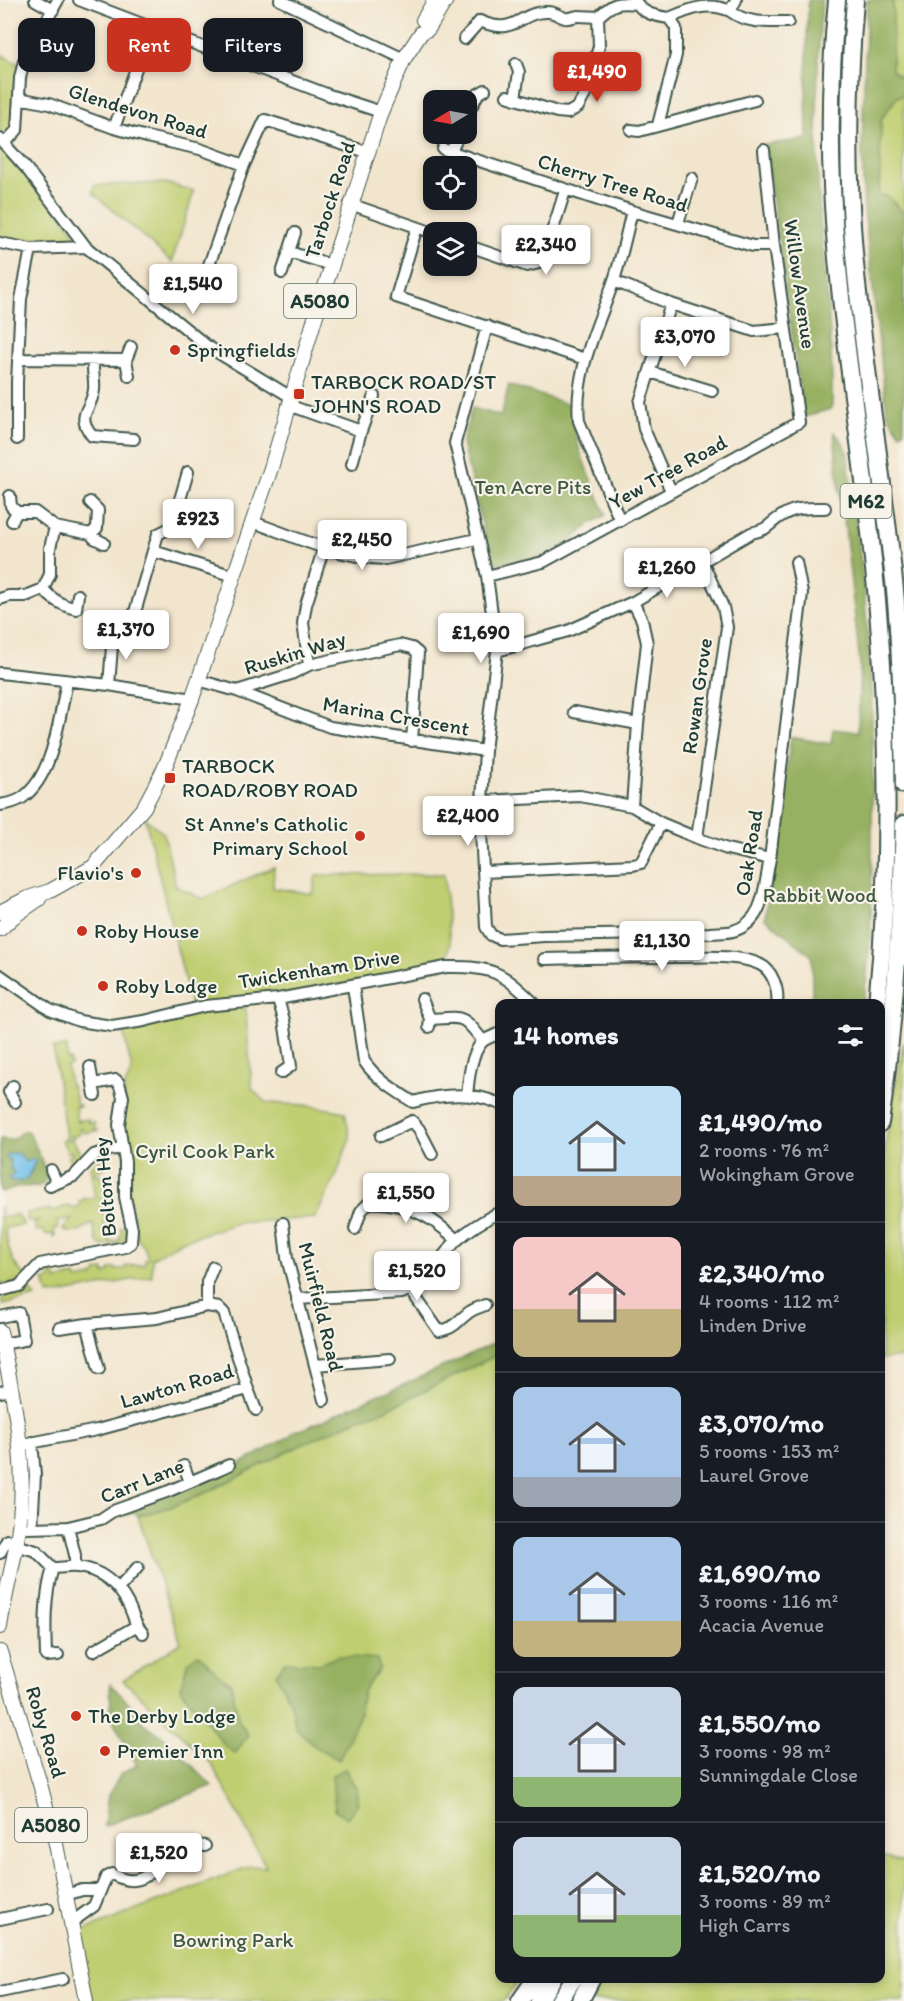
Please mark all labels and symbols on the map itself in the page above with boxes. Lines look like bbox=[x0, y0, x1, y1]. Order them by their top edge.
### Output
pin: £1,490 bbox=[548, 52, 646, 103]
street label: Glendevon Road bbox=[65, 77, 211, 144]
north arrow bbox=[423, 90, 477, 144]
street label: Tarbock Road bbox=[299, 138, 360, 261]
street label: Cherry Tree Road bbox=[535, 148, 692, 217]
street label: Willow Avenue bbox=[779, 217, 822, 350]
pin: £2,340 bbox=[497, 225, 595, 276]
pin: £1,540 bbox=[144, 264, 242, 315]
road number: A5080 bbox=[284, 284, 356, 318]
pin: £3,070 bbox=[636, 317, 734, 368]
place label: Springfields bbox=[187, 337, 296, 362]
marker: Springfields bbox=[168, 343, 182, 357]
place label: TARBOCK ROAD/ST JOHN'S ROAD bbox=[311, 369, 496, 418]
marker: TARBOCK ROAD/ST JOHN'S ROAD bbox=[292, 387, 306, 401]
street label: Yew Tree Road bbox=[604, 429, 732, 514]
park label: Ten Acre Pits bbox=[475, 474, 591, 499]
road number: M62 bbox=[840, 484, 892, 518]
pin: £923 bbox=[162, 499, 234, 550]
pin: £2,450 bbox=[313, 520, 411, 571]
pin: £1,260 bbox=[618, 548, 716, 599]
pin: £1,370 bbox=[77, 610, 175, 661]
pin: £1,690 bbox=[432, 613, 530, 664]
street label: Ruskin Way bbox=[241, 625, 349, 680]
street label: Rowan Grove bbox=[676, 636, 717, 756]
street label: Marina Crescent bbox=[321, 690, 471, 741]
place label: TARBOCK ROAD/ROBY ROAD bbox=[182, 753, 358, 802]
marker: TARBOCK ROAD/ROBY ROAD bbox=[163, 771, 177, 785]
pin: £2,400 bbox=[419, 796, 517, 847]
street label: Oak Road bbox=[729, 808, 768, 898]
place label: St Anne's Catholic Primary School bbox=[185, 811, 348, 860]
marker: St Anne's Catholic Primary School bbox=[353, 829, 367, 843]
place label: Flavio's bbox=[57, 860, 124, 885]
marker: Flavio's bbox=[129, 866, 143, 880]
park label: Rabbit Wood bbox=[763, 882, 878, 907]
place label: Roby House bbox=[94, 918, 199, 943]
pin: £1,130 bbox=[613, 921, 711, 972]
marker: Roby House bbox=[75, 924, 89, 938]
street label: Twickenham Drive bbox=[236, 943, 401, 994]
place label: Roby Lodge bbox=[115, 973, 217, 998]
marker: Roby Lodge bbox=[96, 979, 110, 993]
street label: Bolton Hey bbox=[88, 1136, 121, 1238]
park label: Cyril Cook Park bbox=[135, 1138, 275, 1163]
pin: £1,550 bbox=[357, 1173, 455, 1224]
street label: Muirfield Road bbox=[293, 1240, 350, 1375]
pin: £1,520 bbox=[368, 1251, 466, 1302]
street label: Lawton Road bbox=[117, 1357, 237, 1414]
street label: Carr Lane bbox=[96, 1452, 187, 1509]
street label: Roby Road bbox=[21, 1683, 72, 1781]
place label: The Derby Lodge bbox=[88, 1703, 236, 1728]
marker: The Derby Lodge bbox=[69, 1709, 83, 1723]
place label: Premier Inn bbox=[117, 1738, 224, 1763]
marker: Premier Inn bbox=[98, 1744, 112, 1758]
road number: A5080 bbox=[15, 1808, 87, 1842]
pin: £1,520 bbox=[110, 1833, 208, 1884]
park label: Bowring Park bbox=[173, 1927, 294, 1952]

